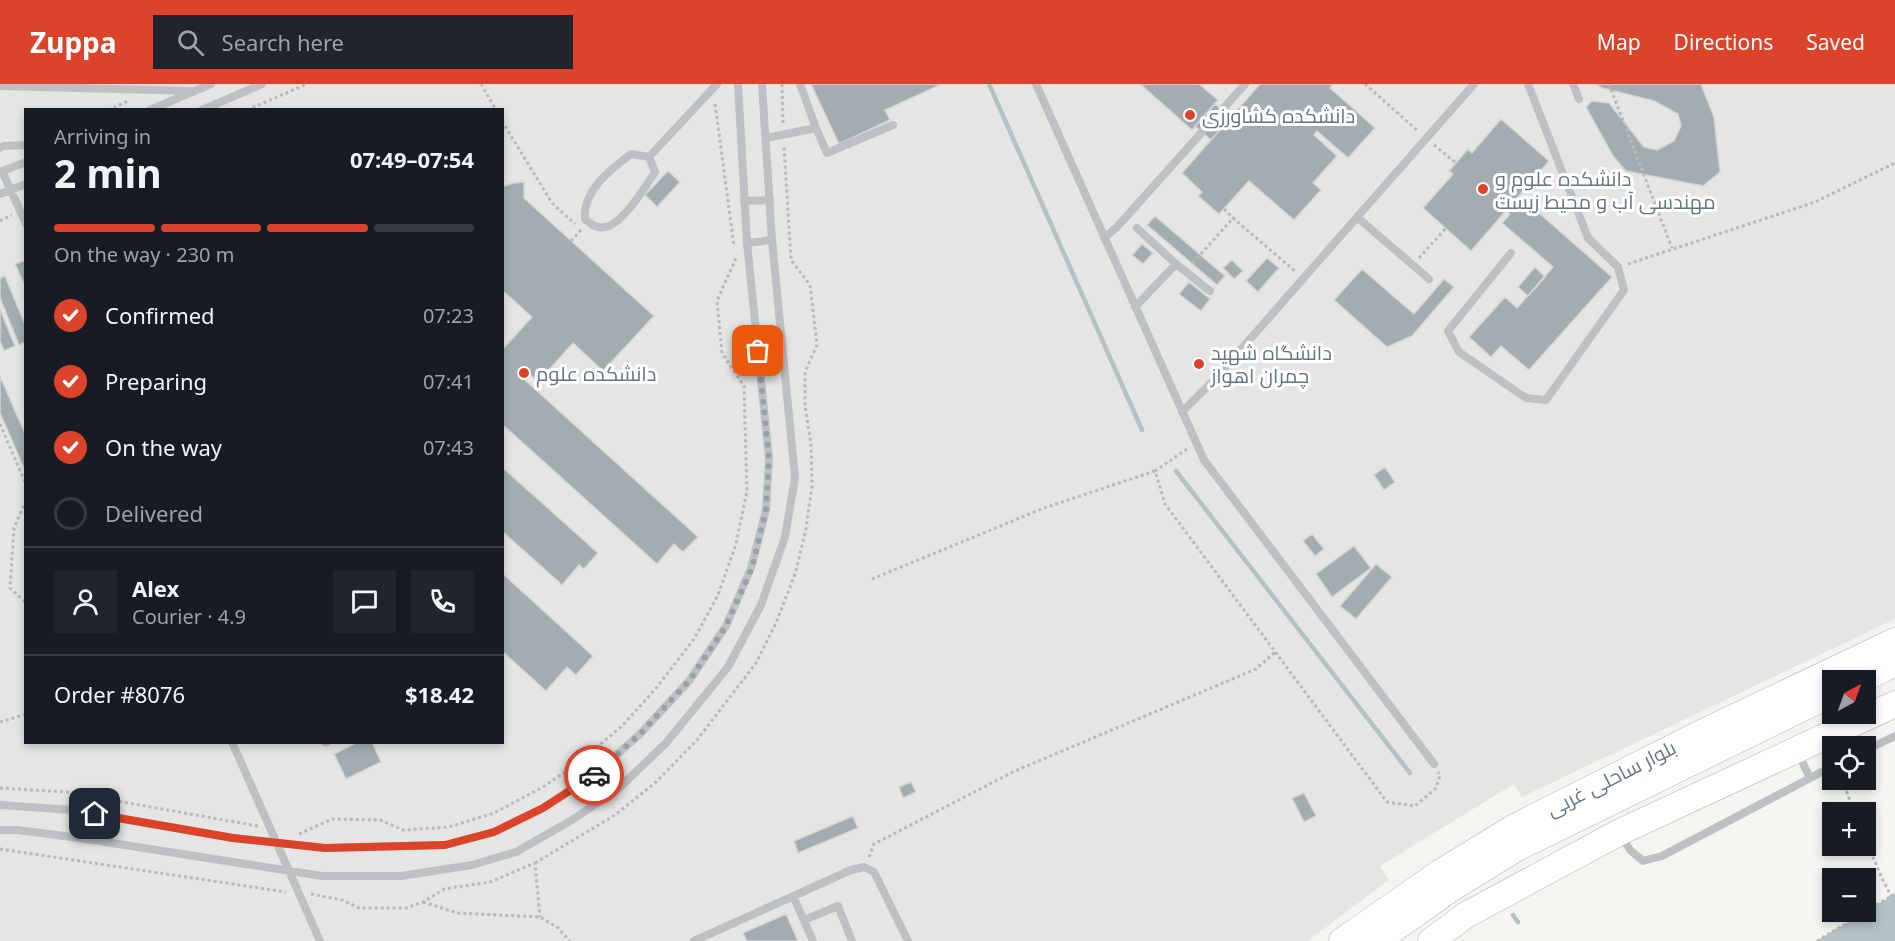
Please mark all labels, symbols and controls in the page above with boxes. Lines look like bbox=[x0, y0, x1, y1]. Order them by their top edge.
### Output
search box bbox=[153, 15, 573, 69]
text: Zuppa bbox=[30, 23, 117, 61]
icon: search bbox=[174, 26, 207, 59]
text: Search here bbox=[222, 27, 344, 57]
text: Map bbox=[1597, 28, 1641, 56]
text: Directions bbox=[1674, 28, 1773, 56]
text: Saved bbox=[1806, 28, 1865, 56]
place label: دانشکده کشاورزی bbox=[1202, 102, 1355, 129]
marker: دانشکده کشاورزی bbox=[1183, 108, 1197, 122]
text: Arriving in bbox=[54, 123, 151, 150]
text: 07:49–07:54 bbox=[350, 144, 474, 174]
text: 2 min bbox=[54, 146, 161, 199]
place label: دانشکده علوم و مهندسی آب و محیط زیست bbox=[1495, 165, 1716, 215]
marker: دانشکده علوم و مهندسی آب و محیط زیست bbox=[1476, 182, 1490, 196]
text: On the way · 230 m bbox=[54, 241, 234, 268]
icon: check bbox=[54, 299, 87, 332]
text: Confirmed bbox=[105, 300, 215, 330]
text: 07:23 bbox=[423, 302, 474, 329]
pin bbox=[732, 325, 783, 376]
icon: bag bbox=[741, 334, 774, 367]
place label: دانشگاه شهید چمران اهواز bbox=[1210, 339, 1332, 389]
marker: دانشگاه شهید چمران اهواز bbox=[1192, 357, 1206, 371]
place label: دانشکده علوم bbox=[536, 360, 656, 388]
icon: check bbox=[54, 365, 87, 398]
text: Preparing bbox=[105, 366, 207, 396]
marker: دانشکده علوم bbox=[517, 366, 531, 380]
text: 07:41 bbox=[423, 368, 474, 395]
icon: check bbox=[54, 431, 87, 464]
text: On the way bbox=[105, 432, 222, 462]
text: 07:43 bbox=[423, 434, 474, 461]
text: Delivered bbox=[105, 498, 203, 528]
button: person bbox=[54, 570, 117, 633]
button: chat bbox=[333, 570, 396, 633]
button: phone bbox=[411, 570, 474, 633]
text: Alex bbox=[132, 573, 179, 603]
text: Courier · 4.9 bbox=[132, 603, 246, 630]
north arrow bbox=[1822, 670, 1876, 724]
map controls bbox=[1822, 670, 1876, 922]
text: Order #8076 bbox=[54, 679, 185, 709]
text: $18.42 bbox=[405, 679, 474, 709]
street label: بلوار ساحلی غربی bbox=[1541, 734, 1681, 822]
button: locate bbox=[1822, 736, 1876, 790]
courier bbox=[564, 745, 624, 805]
icon: car bbox=[578, 759, 611, 792]
pin bbox=[69, 788, 120, 839]
icon: home bbox=[78, 797, 111, 830]
button: + bbox=[1822, 802, 1876, 856]
button: − bbox=[1822, 868, 1876, 922]

